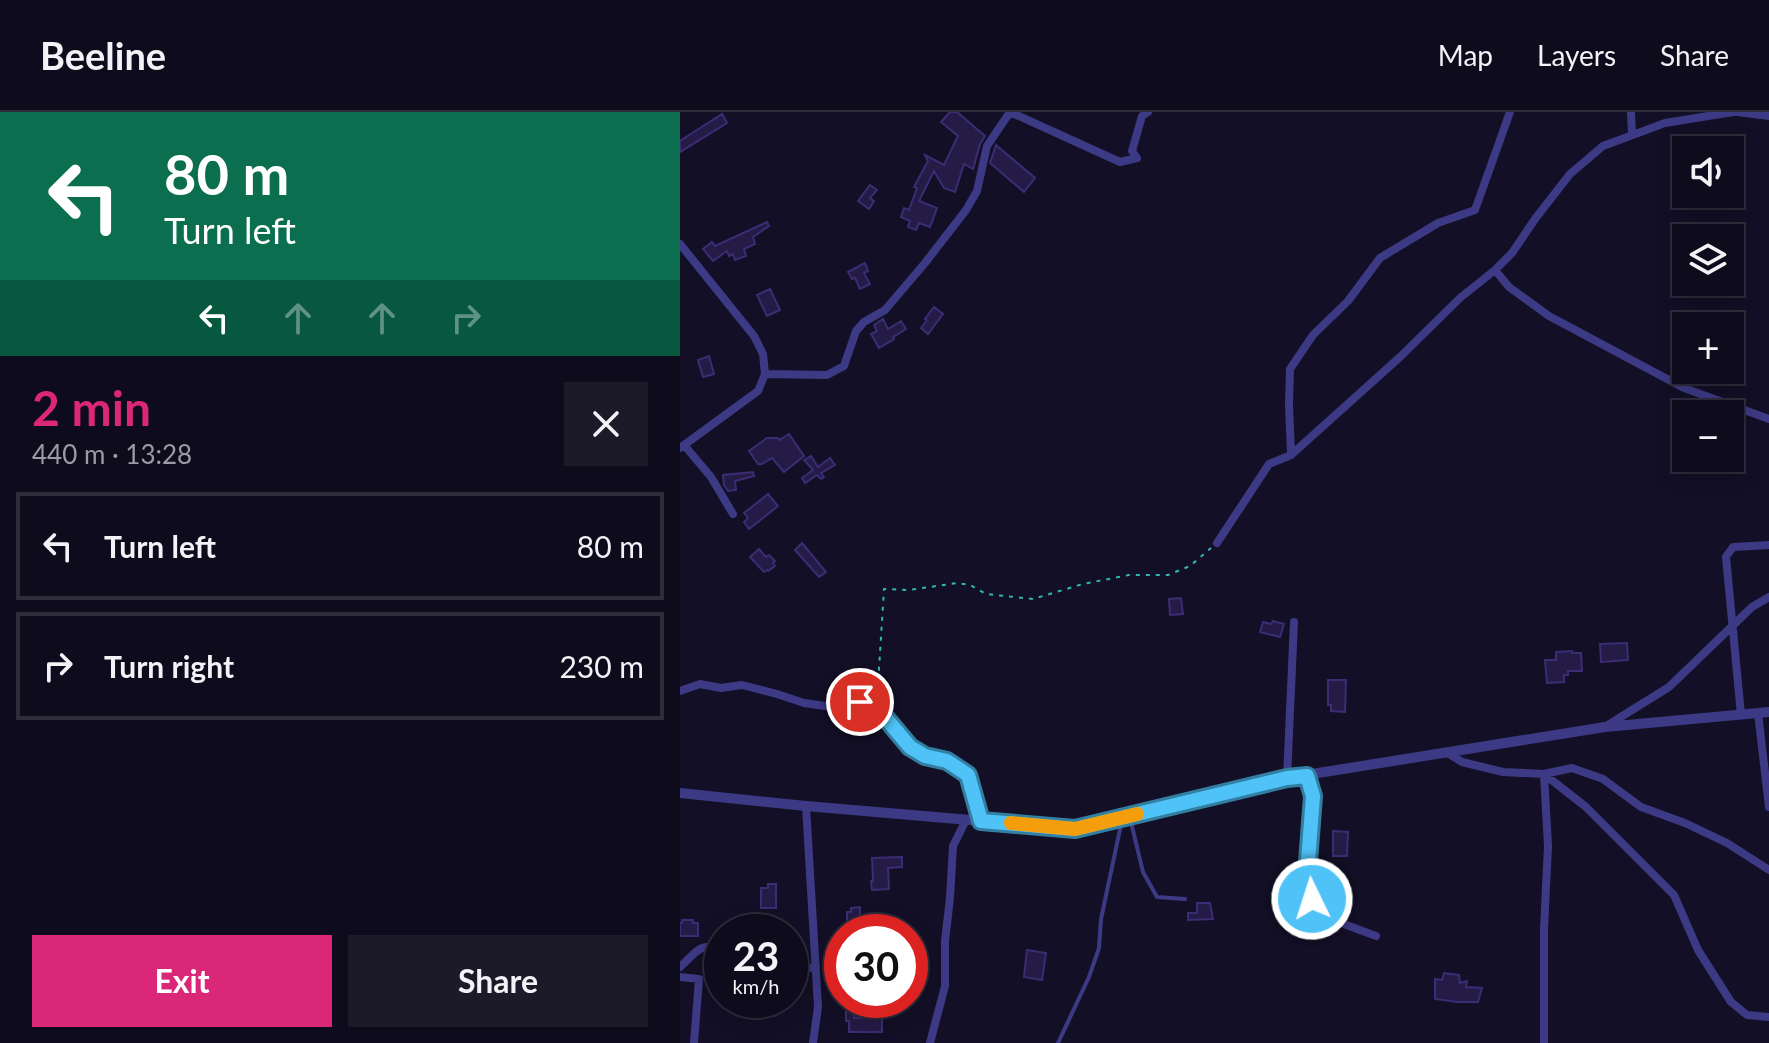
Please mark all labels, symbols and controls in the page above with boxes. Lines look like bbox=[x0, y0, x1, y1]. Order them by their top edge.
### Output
text: Beeline bbox=[40, 32, 166, 78]
text: Map bbox=[1438, 38, 1493, 72]
text: Layers bbox=[1537, 38, 1616, 72]
text: Share bbox=[1660, 38, 1729, 72]
map controls bbox=[1672, 136, 1744, 472]
button: sound bbox=[1672, 136, 1744, 208]
text: 80 m bbox=[164, 140, 289, 207]
icon: left bbox=[32, 144, 136, 248]
text: Turn left bbox=[164, 208, 296, 252]
button: layers bbox=[1672, 224, 1744, 296]
icon: left bbox=[192, 296, 236, 340]
icon: ahead bbox=[276, 296, 320, 340]
icon: ahead bbox=[360, 296, 404, 340]
icon: right bbox=[444, 296, 488, 340]
button: + bbox=[1672, 312, 1744, 384]
text: 2 min bbox=[32, 379, 151, 436]
button: close bbox=[564, 382, 648, 466]
button: − bbox=[1672, 400, 1744, 472]
text: 440 m · 13:28 bbox=[32, 438, 192, 470]
icon: left bbox=[36, 524, 80, 568]
text: Turn left bbox=[104, 528, 216, 564]
text: 80 m bbox=[577, 528, 644, 564]
icon: right bbox=[36, 644, 80, 688]
text: Turn right bbox=[104, 648, 234, 684]
text: 230 m bbox=[559, 648, 644, 684]
pin bbox=[826, 668, 894, 736]
icon: arrive bbox=[838, 680, 882, 724]
position arrow bbox=[1270, 857, 1354, 941]
speed limit sign: 30 bbox=[824, 914, 928, 1018]
text: 23 bbox=[733, 932, 779, 980]
button: Exit bbox=[32, 935, 332, 1027]
button: Share bbox=[348, 935, 648, 1027]
text: km/h bbox=[733, 974, 779, 998]

